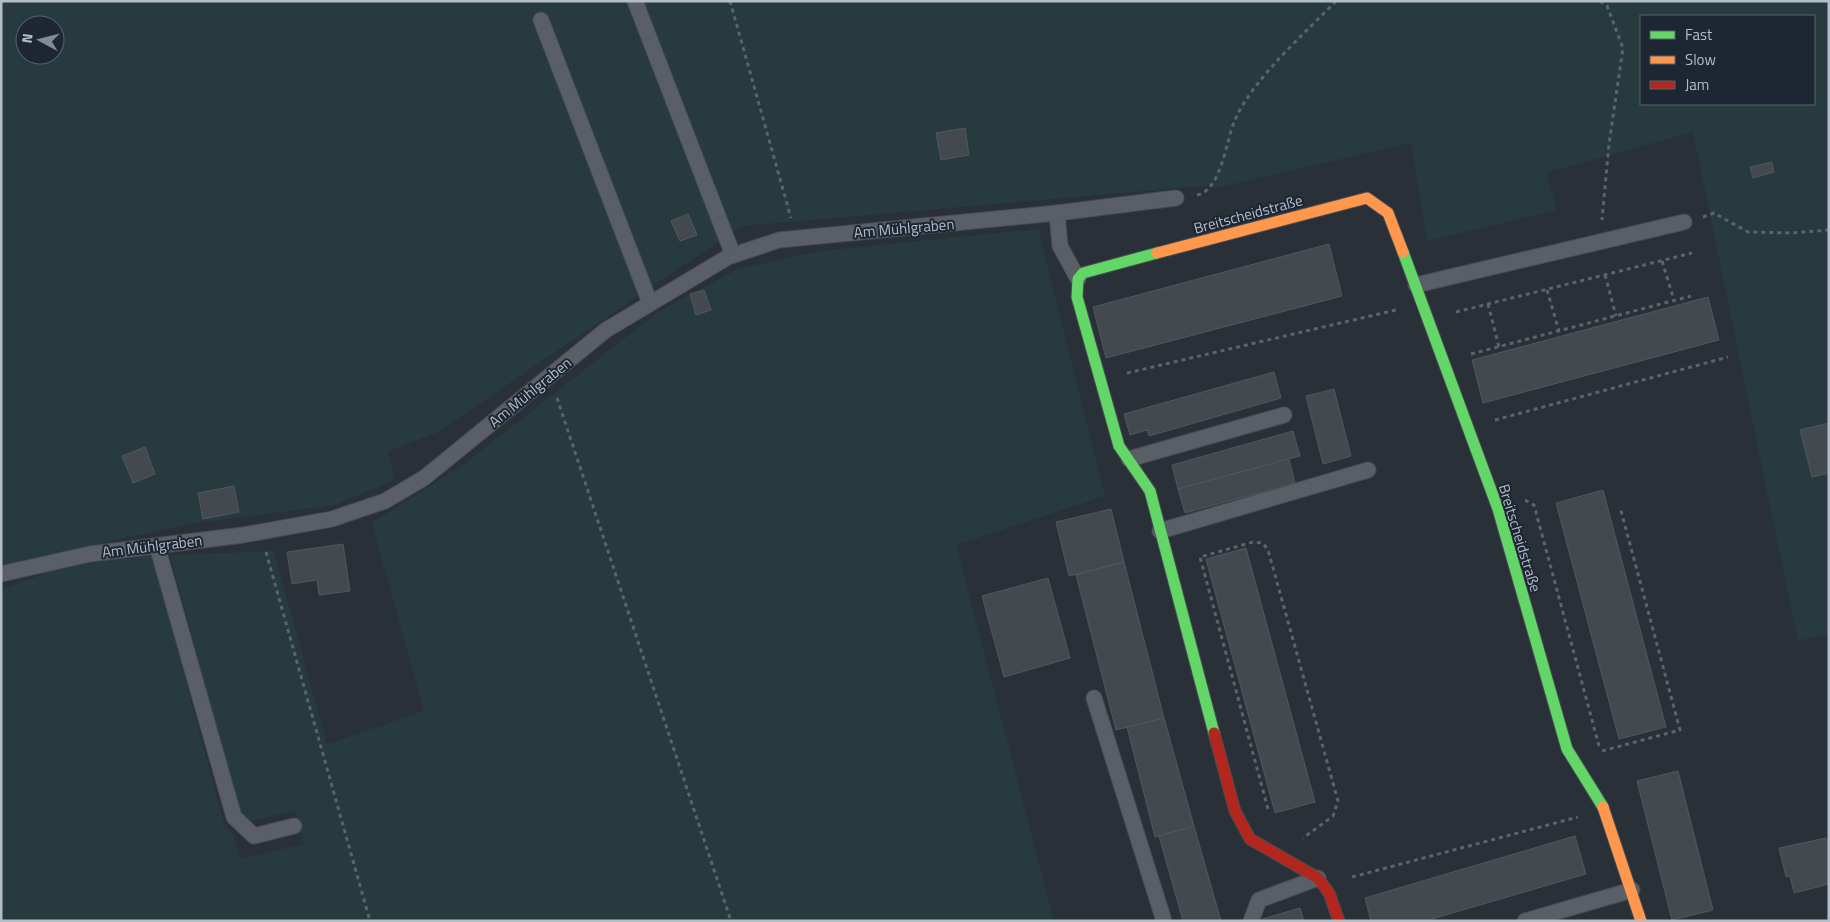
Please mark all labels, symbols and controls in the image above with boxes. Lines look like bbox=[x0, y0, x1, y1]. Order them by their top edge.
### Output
north arrow bbox=[15, 15, 65, 65]
legend bbox=[1640, 15, 1815, 105]
text: Fast bbox=[1685, 23, 1713, 46]
text: N bbox=[16, 32, 38, 44]
text: Slow bbox=[1685, 48, 1716, 71]
text: Jam bbox=[1685, 73, 1709, 96]
street label: Breitscheidstraße bbox=[1191, 188, 1305, 240]
street label: Am Mühlgraben bbox=[853, 212, 955, 244]
street label: Am Mühlgraben bbox=[484, 351, 576, 433]
street label: Breitscheidstraße bbox=[1493, 481, 1547, 595]
street label: Am Mühlgraben bbox=[101, 528, 203, 564]

